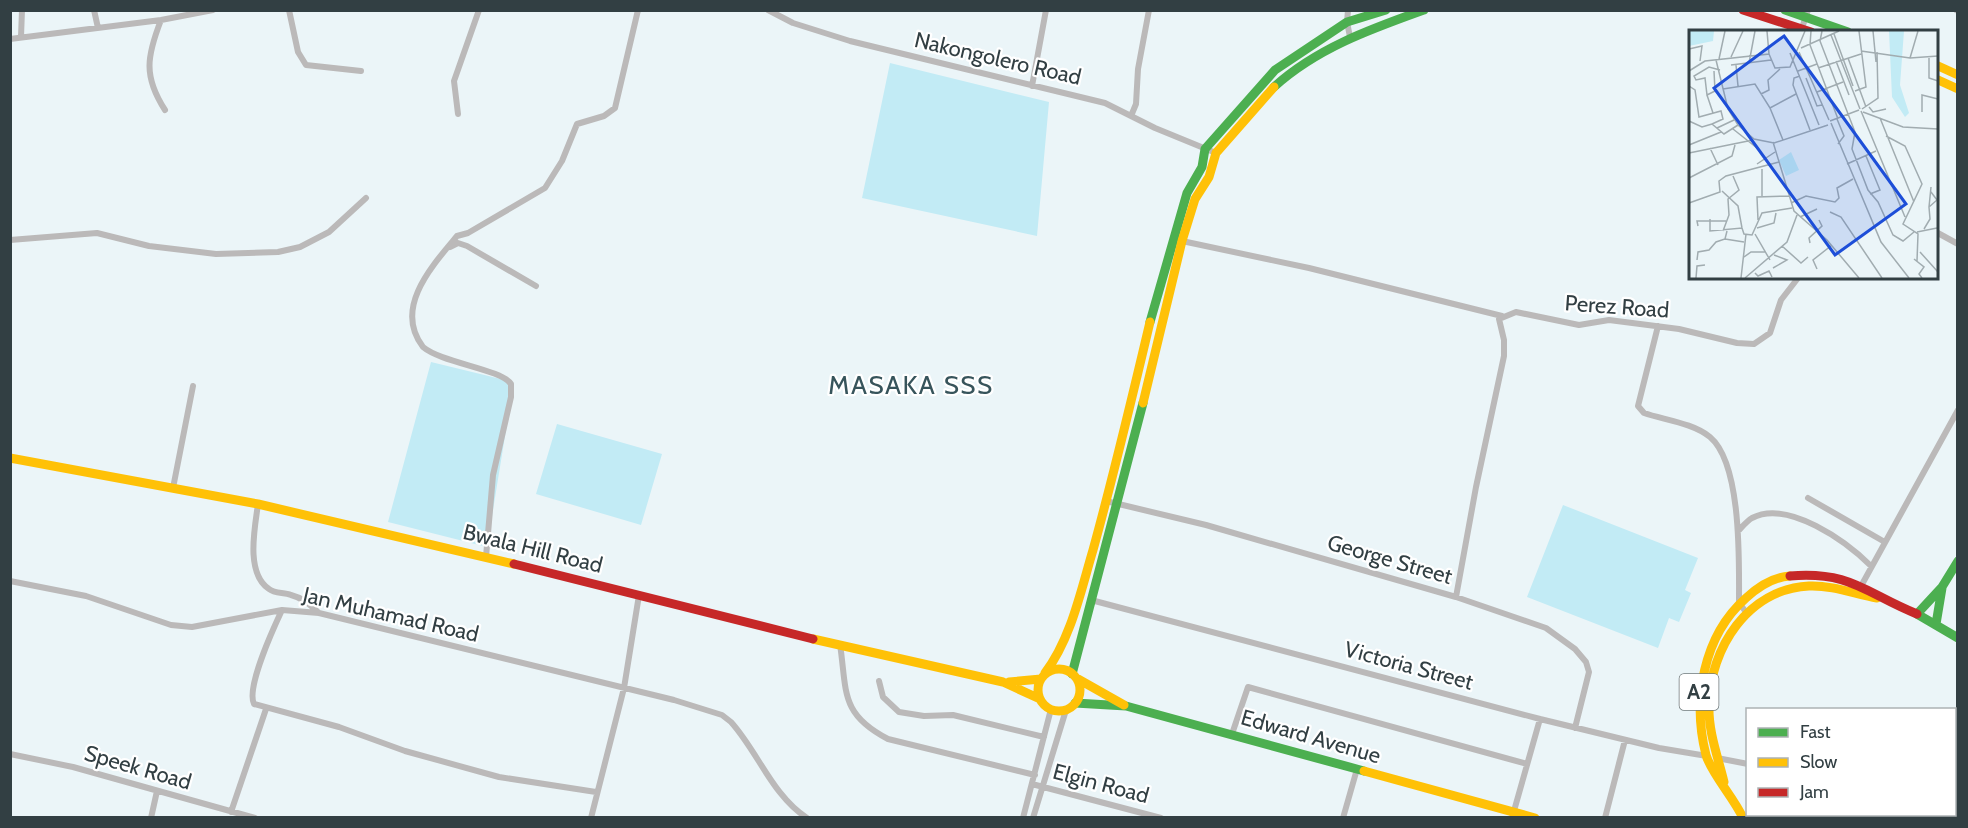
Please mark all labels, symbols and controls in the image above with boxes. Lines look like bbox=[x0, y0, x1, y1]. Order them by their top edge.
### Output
street label: Nakongolero Road bbox=[912, 26, 1084, 91]
inset map bbox=[1689, 30, 1938, 279]
street label: Perez Road bbox=[1564, 289, 1670, 324]
district label: MASAKA SSS bbox=[828, 369, 994, 401]
street label: Bwala Hill Road bbox=[460, 518, 606, 579]
street label: George Street bbox=[1324, 529, 1456, 590]
street label: Jan Muhamad Road bbox=[299, 581, 481, 648]
street label: Victoria Street bbox=[1342, 635, 1477, 696]
road number: A2 bbox=[1680, 674, 1718, 710]
street label: Edward Avenue bbox=[1238, 704, 1384, 769]
legend bbox=[1746, 708, 1956, 816]
text: Fast bbox=[1800, 721, 1831, 743]
street label: Speek Road bbox=[81, 739, 194, 796]
text: Slow bbox=[1800, 751, 1837, 773]
street label: Elgin Road bbox=[1050, 758, 1152, 809]
text: Jam bbox=[1799, 781, 1829, 803]

